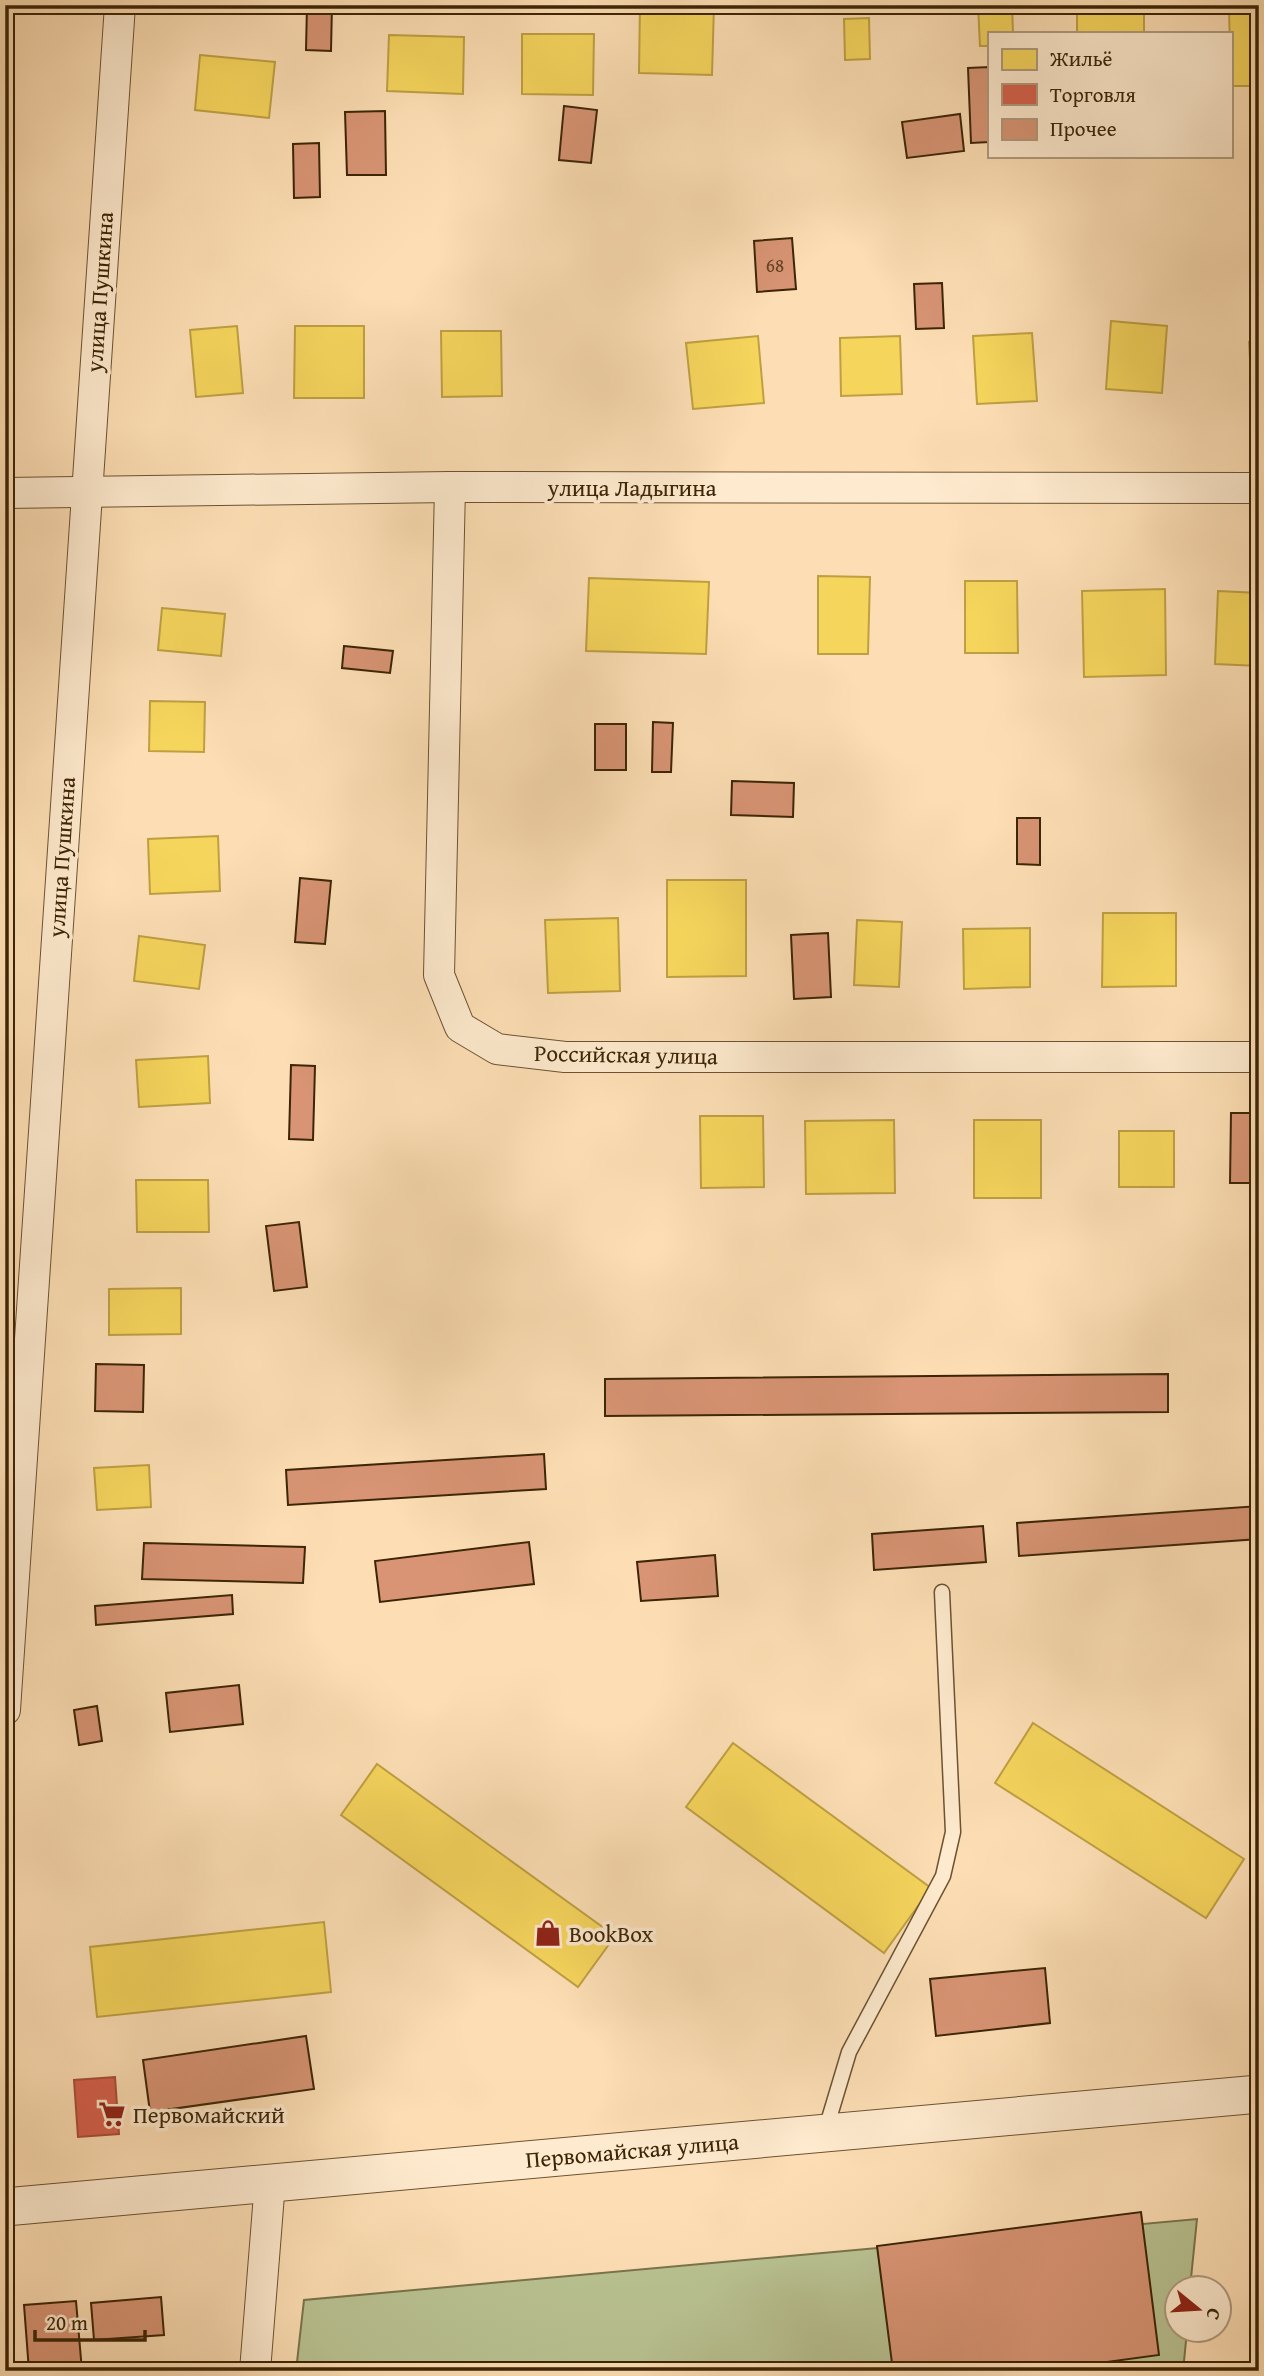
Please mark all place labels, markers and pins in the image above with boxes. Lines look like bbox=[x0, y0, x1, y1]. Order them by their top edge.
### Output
place label: BookBox bbox=[569, 1917, 654, 1950]
shop icon: BookBox bbox=[533, 1918, 563, 1948]
place label: Первомайский bbox=[133, 2098, 285, 2131]
supermarket icon: Первомайский bbox=[97, 2099, 127, 2129]

